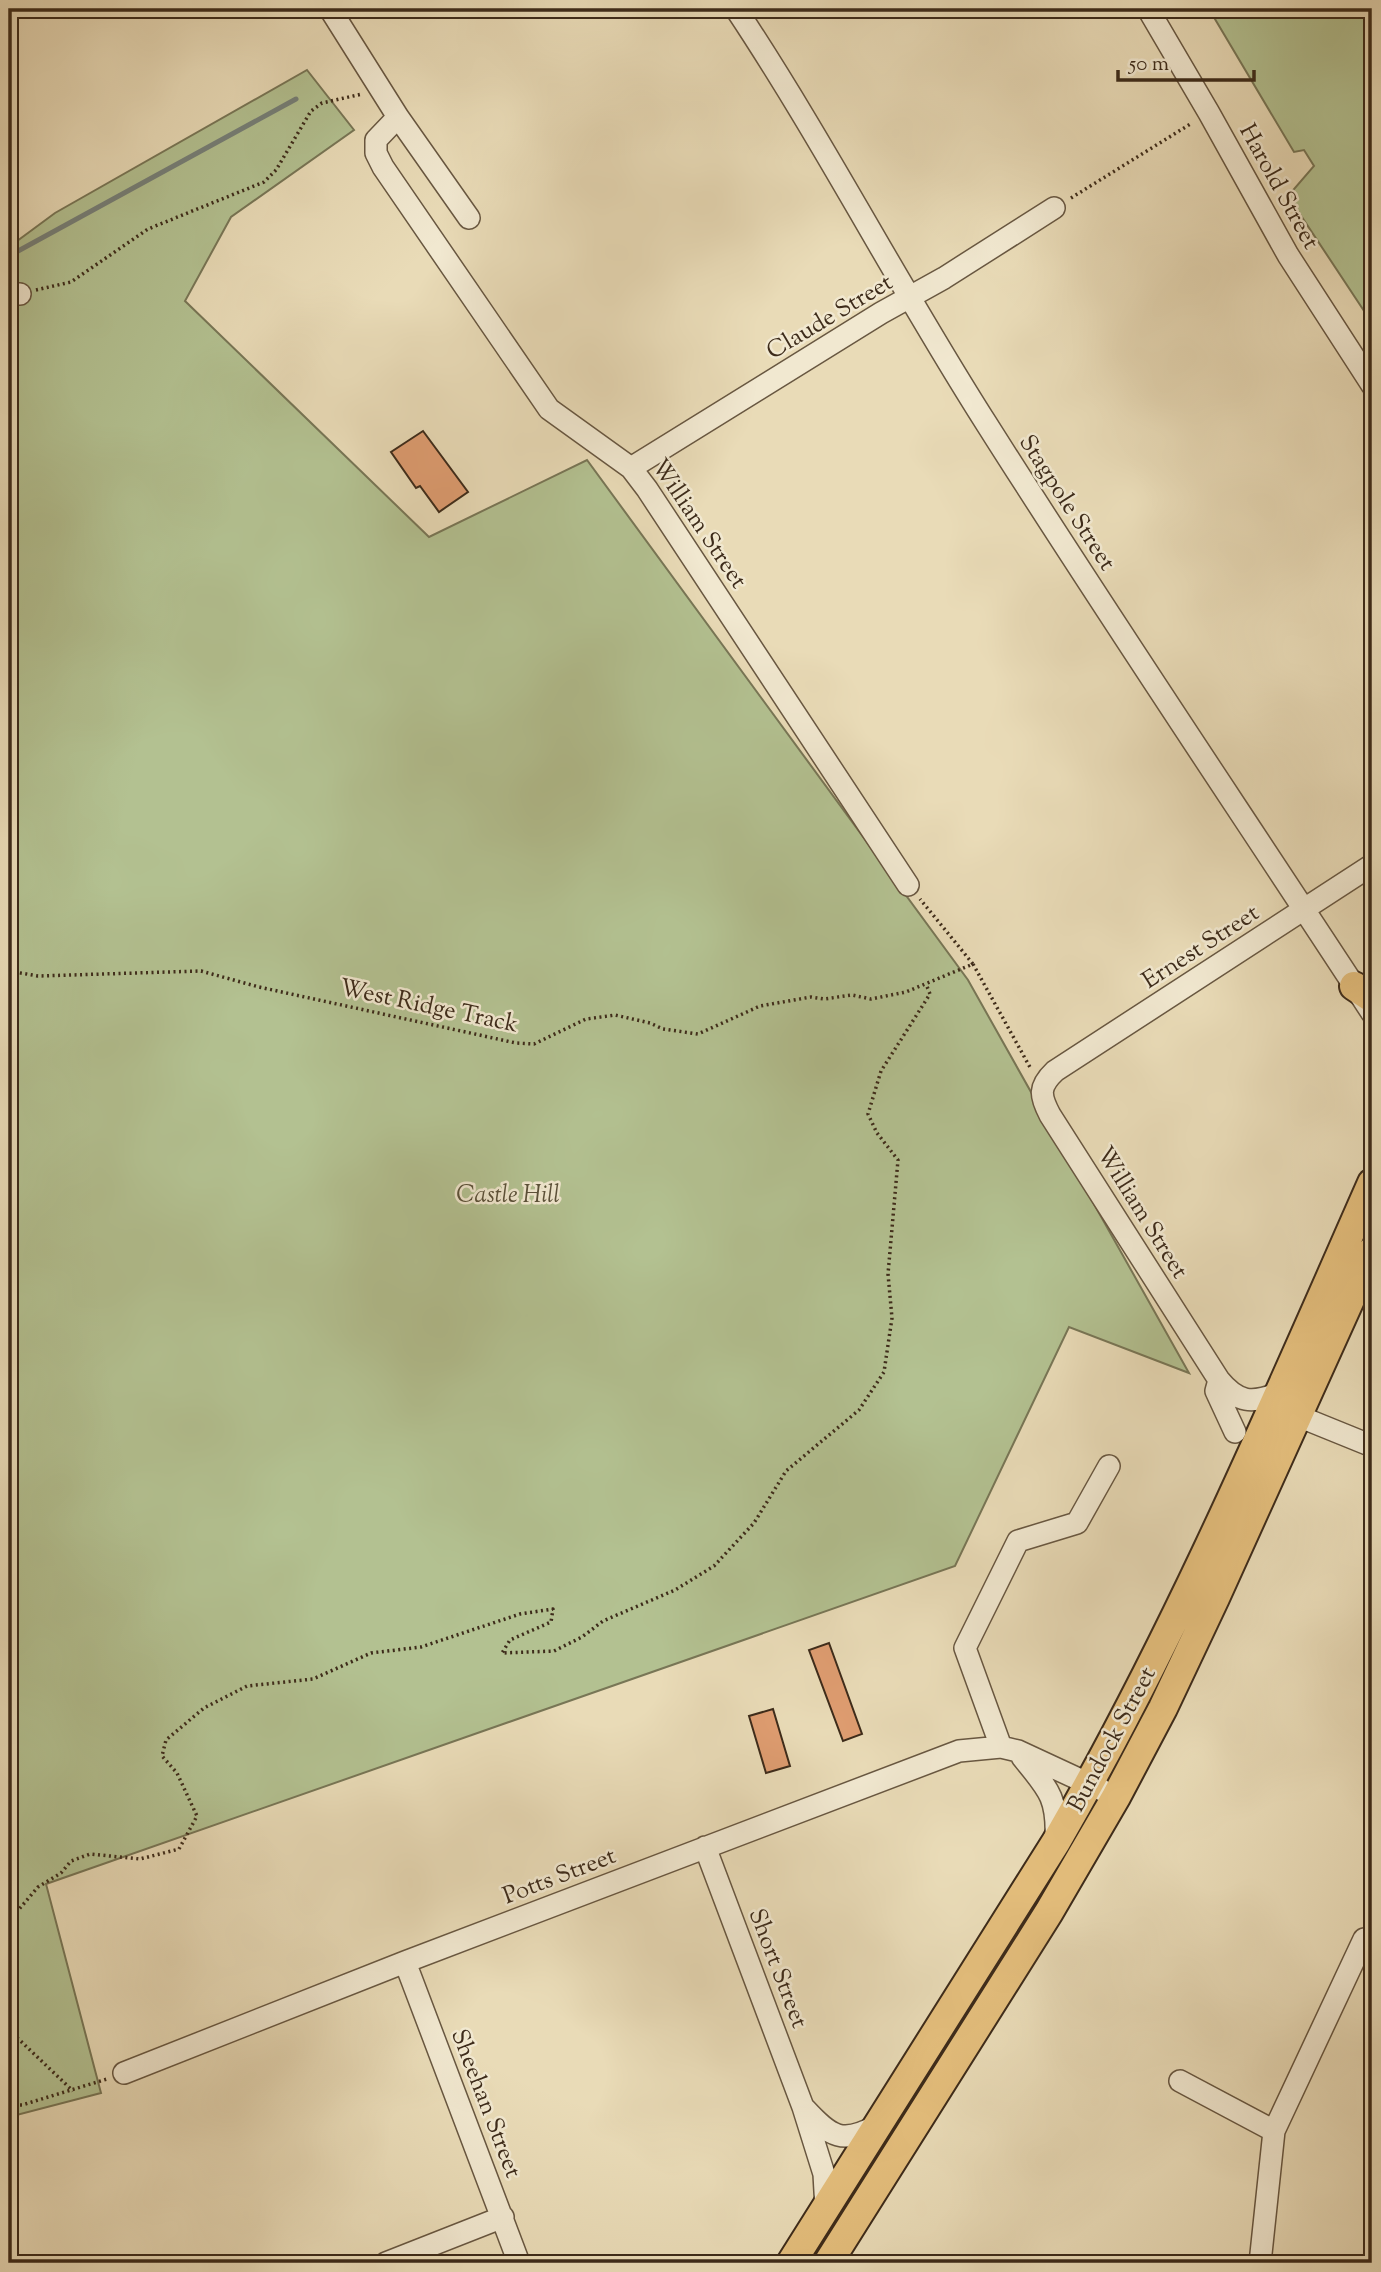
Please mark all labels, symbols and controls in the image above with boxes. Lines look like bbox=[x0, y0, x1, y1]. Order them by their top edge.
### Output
scale bar bbox=[1118, 38, 1255, 82]
text: 50 m bbox=[1128, 50, 1169, 80]
street label: Harold Street bbox=[1230, 118, 1327, 256]
street label: Claude Street bbox=[760, 267, 900, 369]
street label: Stagpole Street bbox=[1010, 428, 1123, 578]
street label: William Street bbox=[642, 452, 754, 596]
street label: Ernest Street bbox=[1136, 897, 1266, 998]
street label: West Ridge Track bbox=[336, 971, 521, 1042]
street label: William Street bbox=[1087, 1140, 1196, 1286]
park label: Castle Hill bbox=[456, 1179, 560, 1213]
street label: Bundock Street bbox=[1060, 1661, 1165, 1819]
street label: Potts Street bbox=[498, 1840, 621, 1914]
street label: Short Street bbox=[739, 1904, 816, 2033]
street label: Sheehan Street bbox=[441, 2024, 529, 2183]

